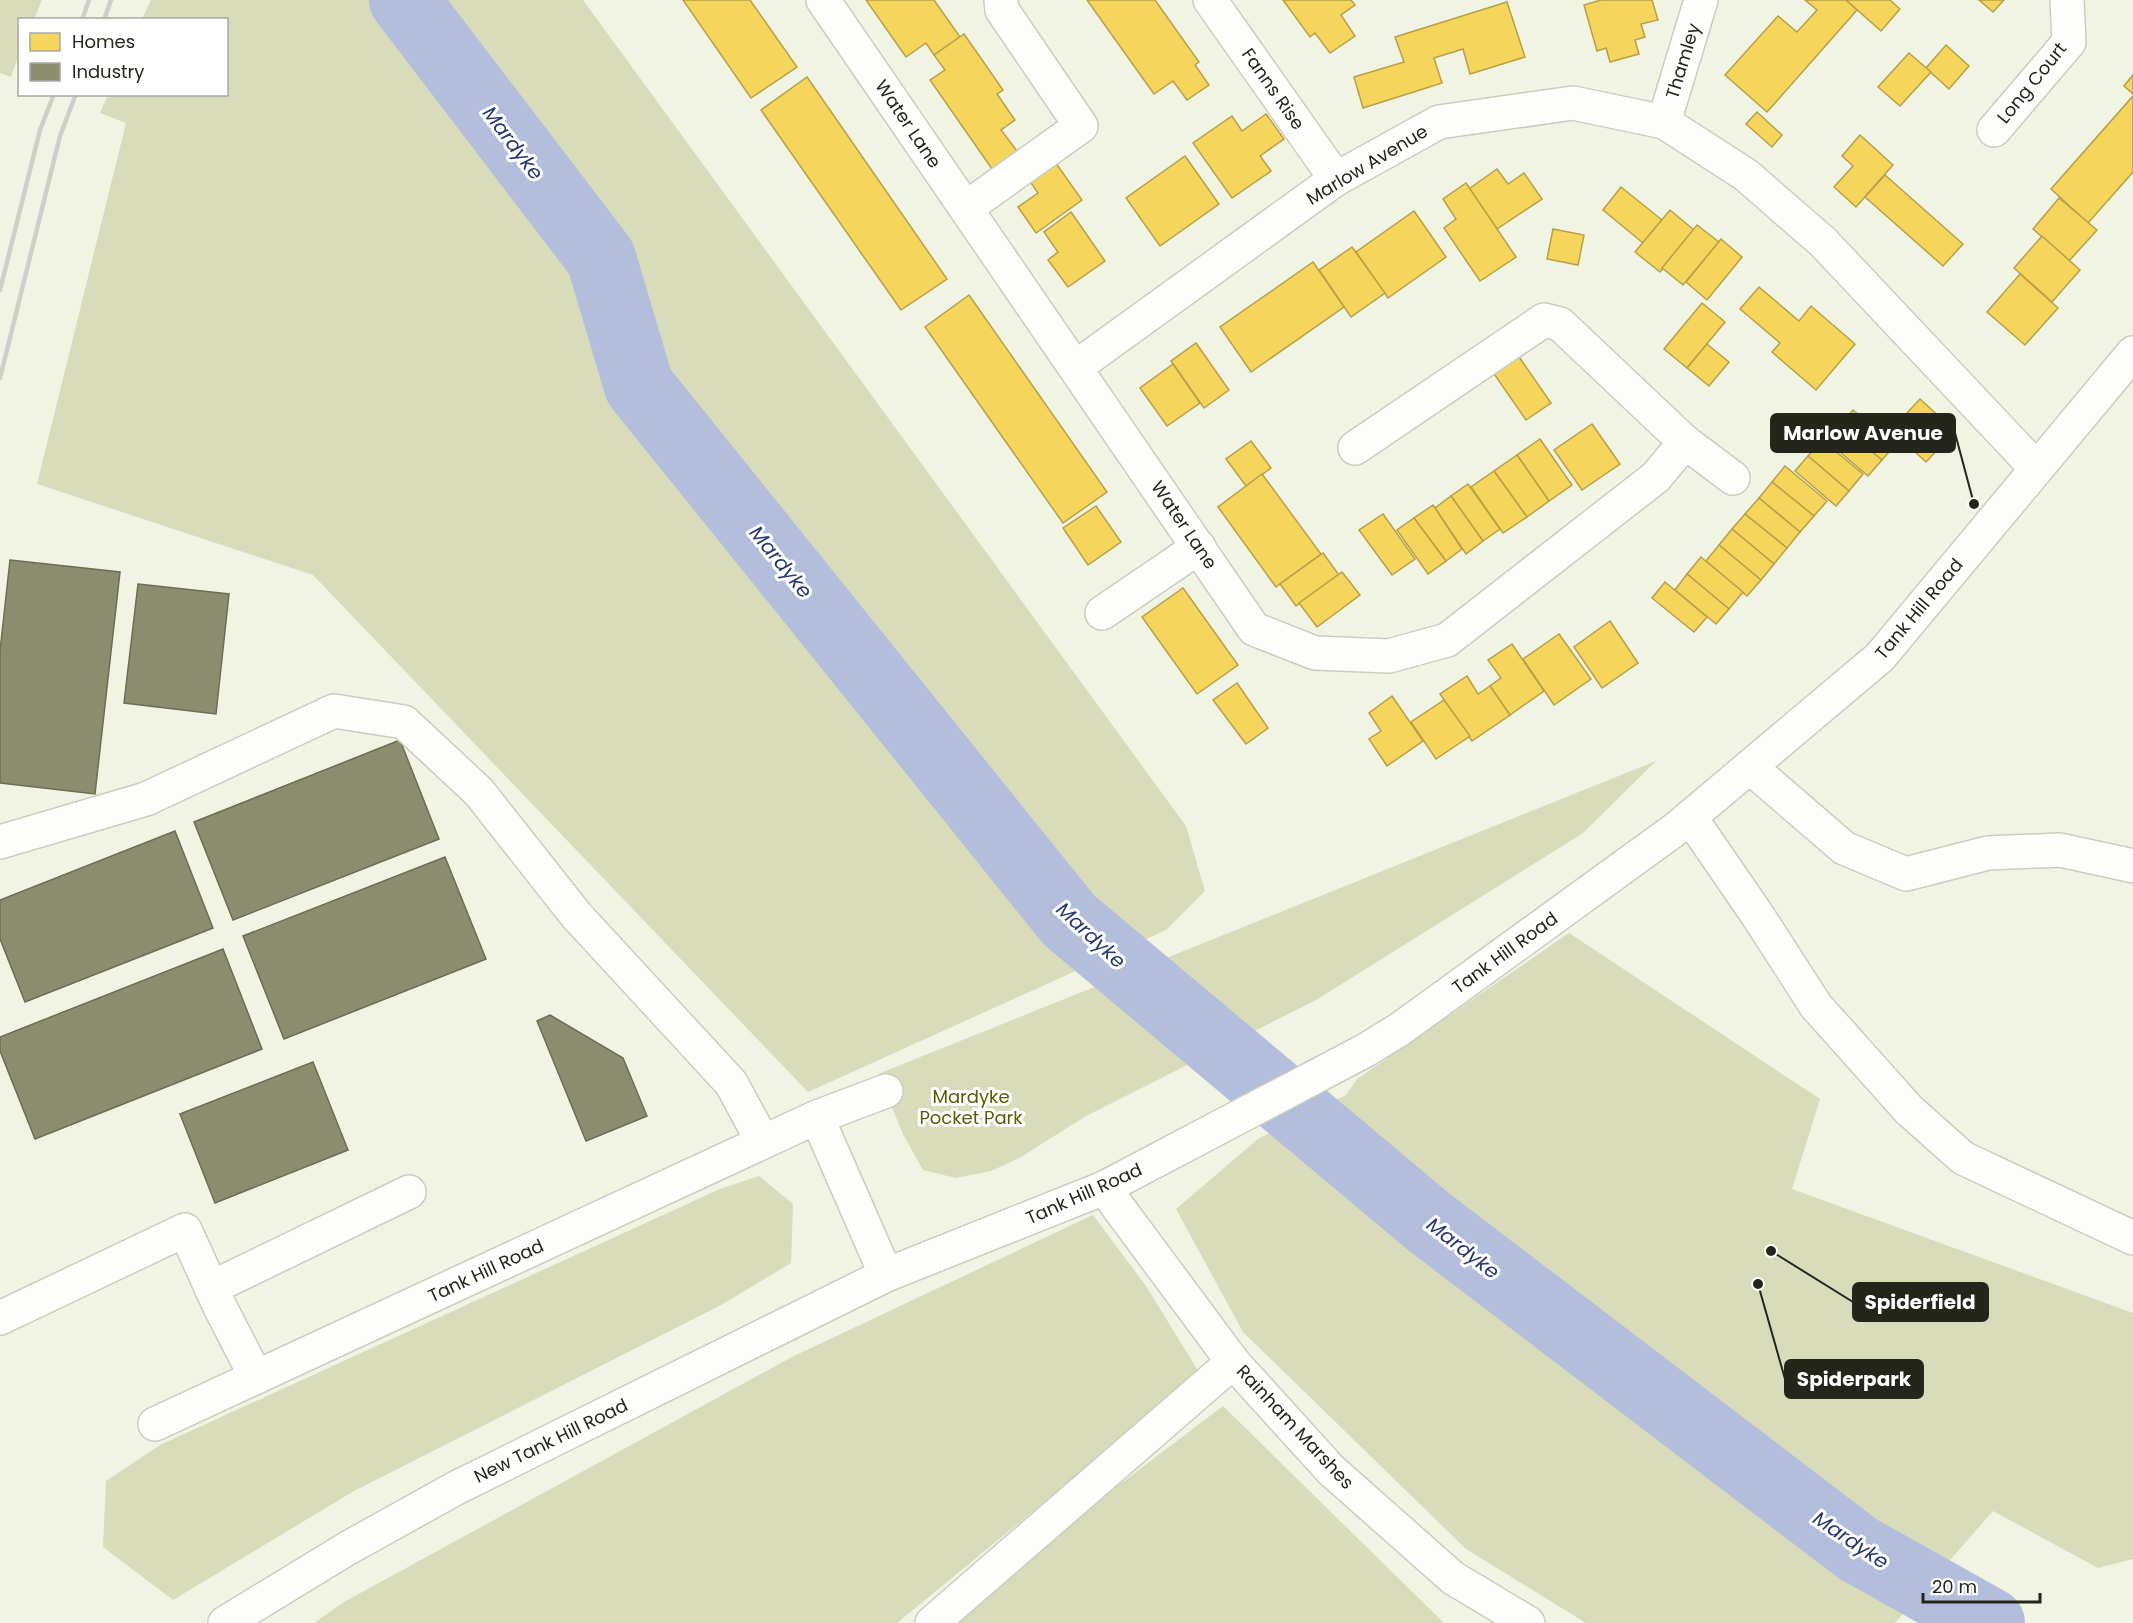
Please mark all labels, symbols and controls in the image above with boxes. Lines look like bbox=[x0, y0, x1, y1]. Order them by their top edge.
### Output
legend bbox=[18, 18, 228, 96]
street label: Thamley bbox=[1659, 20, 1706, 102]
text: Homes bbox=[72, 29, 135, 54]
street label: Long Court bbox=[1991, 37, 2072, 129]
street label: Fanns Rise bbox=[1236, 43, 1311, 135]
text: Industry bbox=[72, 59, 144, 84]
street label: Water Lane bbox=[870, 75, 947, 173]
water label: Mardyke bbox=[476, 100, 550, 186]
street label: Marlow Avenue bbox=[1301, 118, 1432, 211]
callout: Marlow Avenue bbox=[1771, 414, 1955, 452]
text: Marlow Avenue bbox=[1783, 419, 1943, 447]
street label: Water Lane bbox=[1146, 476, 1223, 574]
water label: Mardyke bbox=[743, 520, 819, 604]
street label: Tank Hill Road bbox=[1869, 553, 1968, 665]
water label: Mardyke bbox=[1050, 896, 1132, 974]
street label: Tank Hill Road bbox=[1447, 906, 1563, 999]
park label: Mardyke Pocket Park bbox=[919, 1084, 1023, 1130]
street label: Tank Hill Road bbox=[1022, 1157, 1146, 1230]
water label: Mardyke bbox=[1421, 1211, 1505, 1285]
street label: Tank Hill Road bbox=[424, 1233, 548, 1308]
callout: Spiderfield bbox=[1853, 1283, 1988, 1321]
text: Spiderfield bbox=[1864, 1288, 1976, 1316]
street label: Rainham Marshes bbox=[1231, 1359, 1360, 1494]
callout: Spiderpark bbox=[1785, 1360, 1923, 1398]
text: Spiderpark bbox=[1797, 1365, 1912, 1393]
street label: New Tank Hill Road bbox=[470, 1392, 632, 1489]
water label: Mardyke bbox=[1808, 1504, 1894, 1576]
scale bar bbox=[1923, 1566, 2040, 1604]
text: 20 m bbox=[1932, 1574, 1977, 1599]

